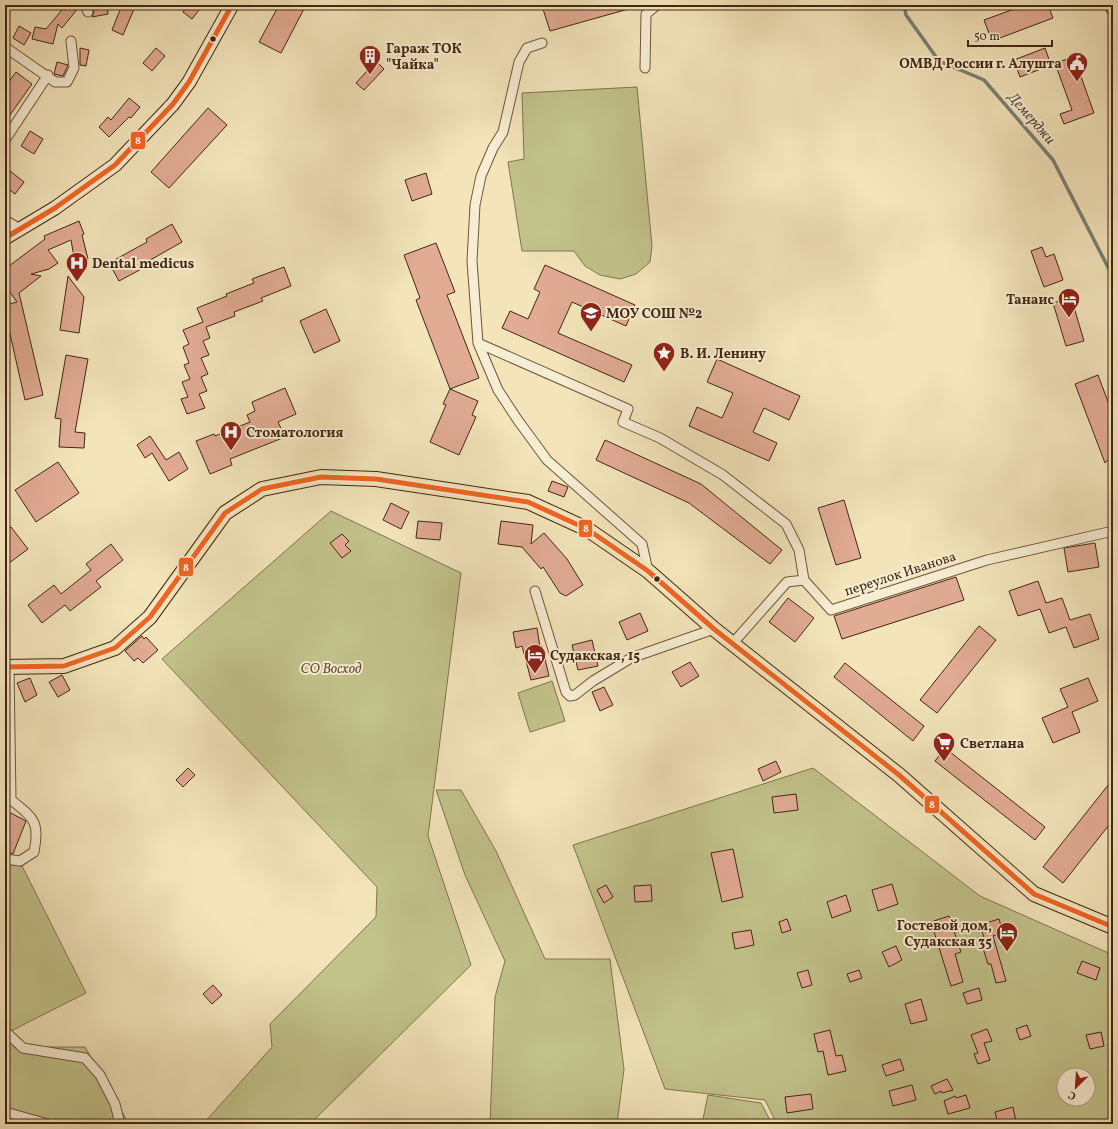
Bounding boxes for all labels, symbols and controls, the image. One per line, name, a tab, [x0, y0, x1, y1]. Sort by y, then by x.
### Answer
scale bar	[968, 22, 1052, 48]
text: 50 m	[974, 29, 1000, 45]
unlabelled marker	[208, 34, 218, 44]
place label: Гараж ТОК "Чайка"	[386, 40, 462, 75]
building icon: Гараж ТОК "Чайка"	[357, 43, 383, 76]
public building icon: ОМВД России г. Алушта	[1064, 50, 1090, 83]
place label: ОМВД России г. Алушта	[899, 55, 1062, 74]
water label: Демерджи	[1002, 87, 1060, 150]
line badge: 8	[130, 131, 146, 150]
text: 8	[135, 134, 141, 149]
hospital icon: Dental medicus	[64, 250, 90, 283]
place label: Dental medicus	[92, 255, 194, 274]
hotel icon: Танаис	[1056, 286, 1082, 319]
place label: Танаис	[1006, 291, 1054, 310]
school or university icon: МОУ СОШ №2	[578, 300, 604, 333]
place label: МОУ СОШ №2	[606, 305, 702, 324]
place icon: В. И. Ленину	[651, 340, 677, 373]
place label: В. И. Ленину	[680, 345, 766, 364]
hospital icon: Стоматология	[218, 419, 244, 452]
place label: Стоматология	[246, 424, 343, 443]
line badge: 8	[578, 519, 593, 538]
text: 8	[583, 522, 589, 537]
street label: переулок Иванова	[842, 547, 959, 601]
line badge: 8	[178, 557, 194, 577]
text: 8	[183, 561, 189, 576]
unlabelled marker	[652, 574, 662, 584]
hotel icon: Судакская, 15	[522, 642, 548, 675]
place label: Судакская, 15	[550, 647, 640, 666]
park label: СО Восход	[301, 660, 362, 679]
supermarket icon: Светлана	[931, 730, 957, 763]
place label: Светлана	[960, 735, 1025, 754]
line badge: 8	[924, 795, 940, 814]
text: 8	[929, 798, 935, 813]
place label: Гостевой дом, Судакская 35	[897, 917, 992, 952]
hotel icon: Гостевой дом, Судакская 35	[994, 920, 1020, 953]
north arrow	[1056, 1067, 1096, 1107]
text: С	[1066, 1086, 1079, 1103]

